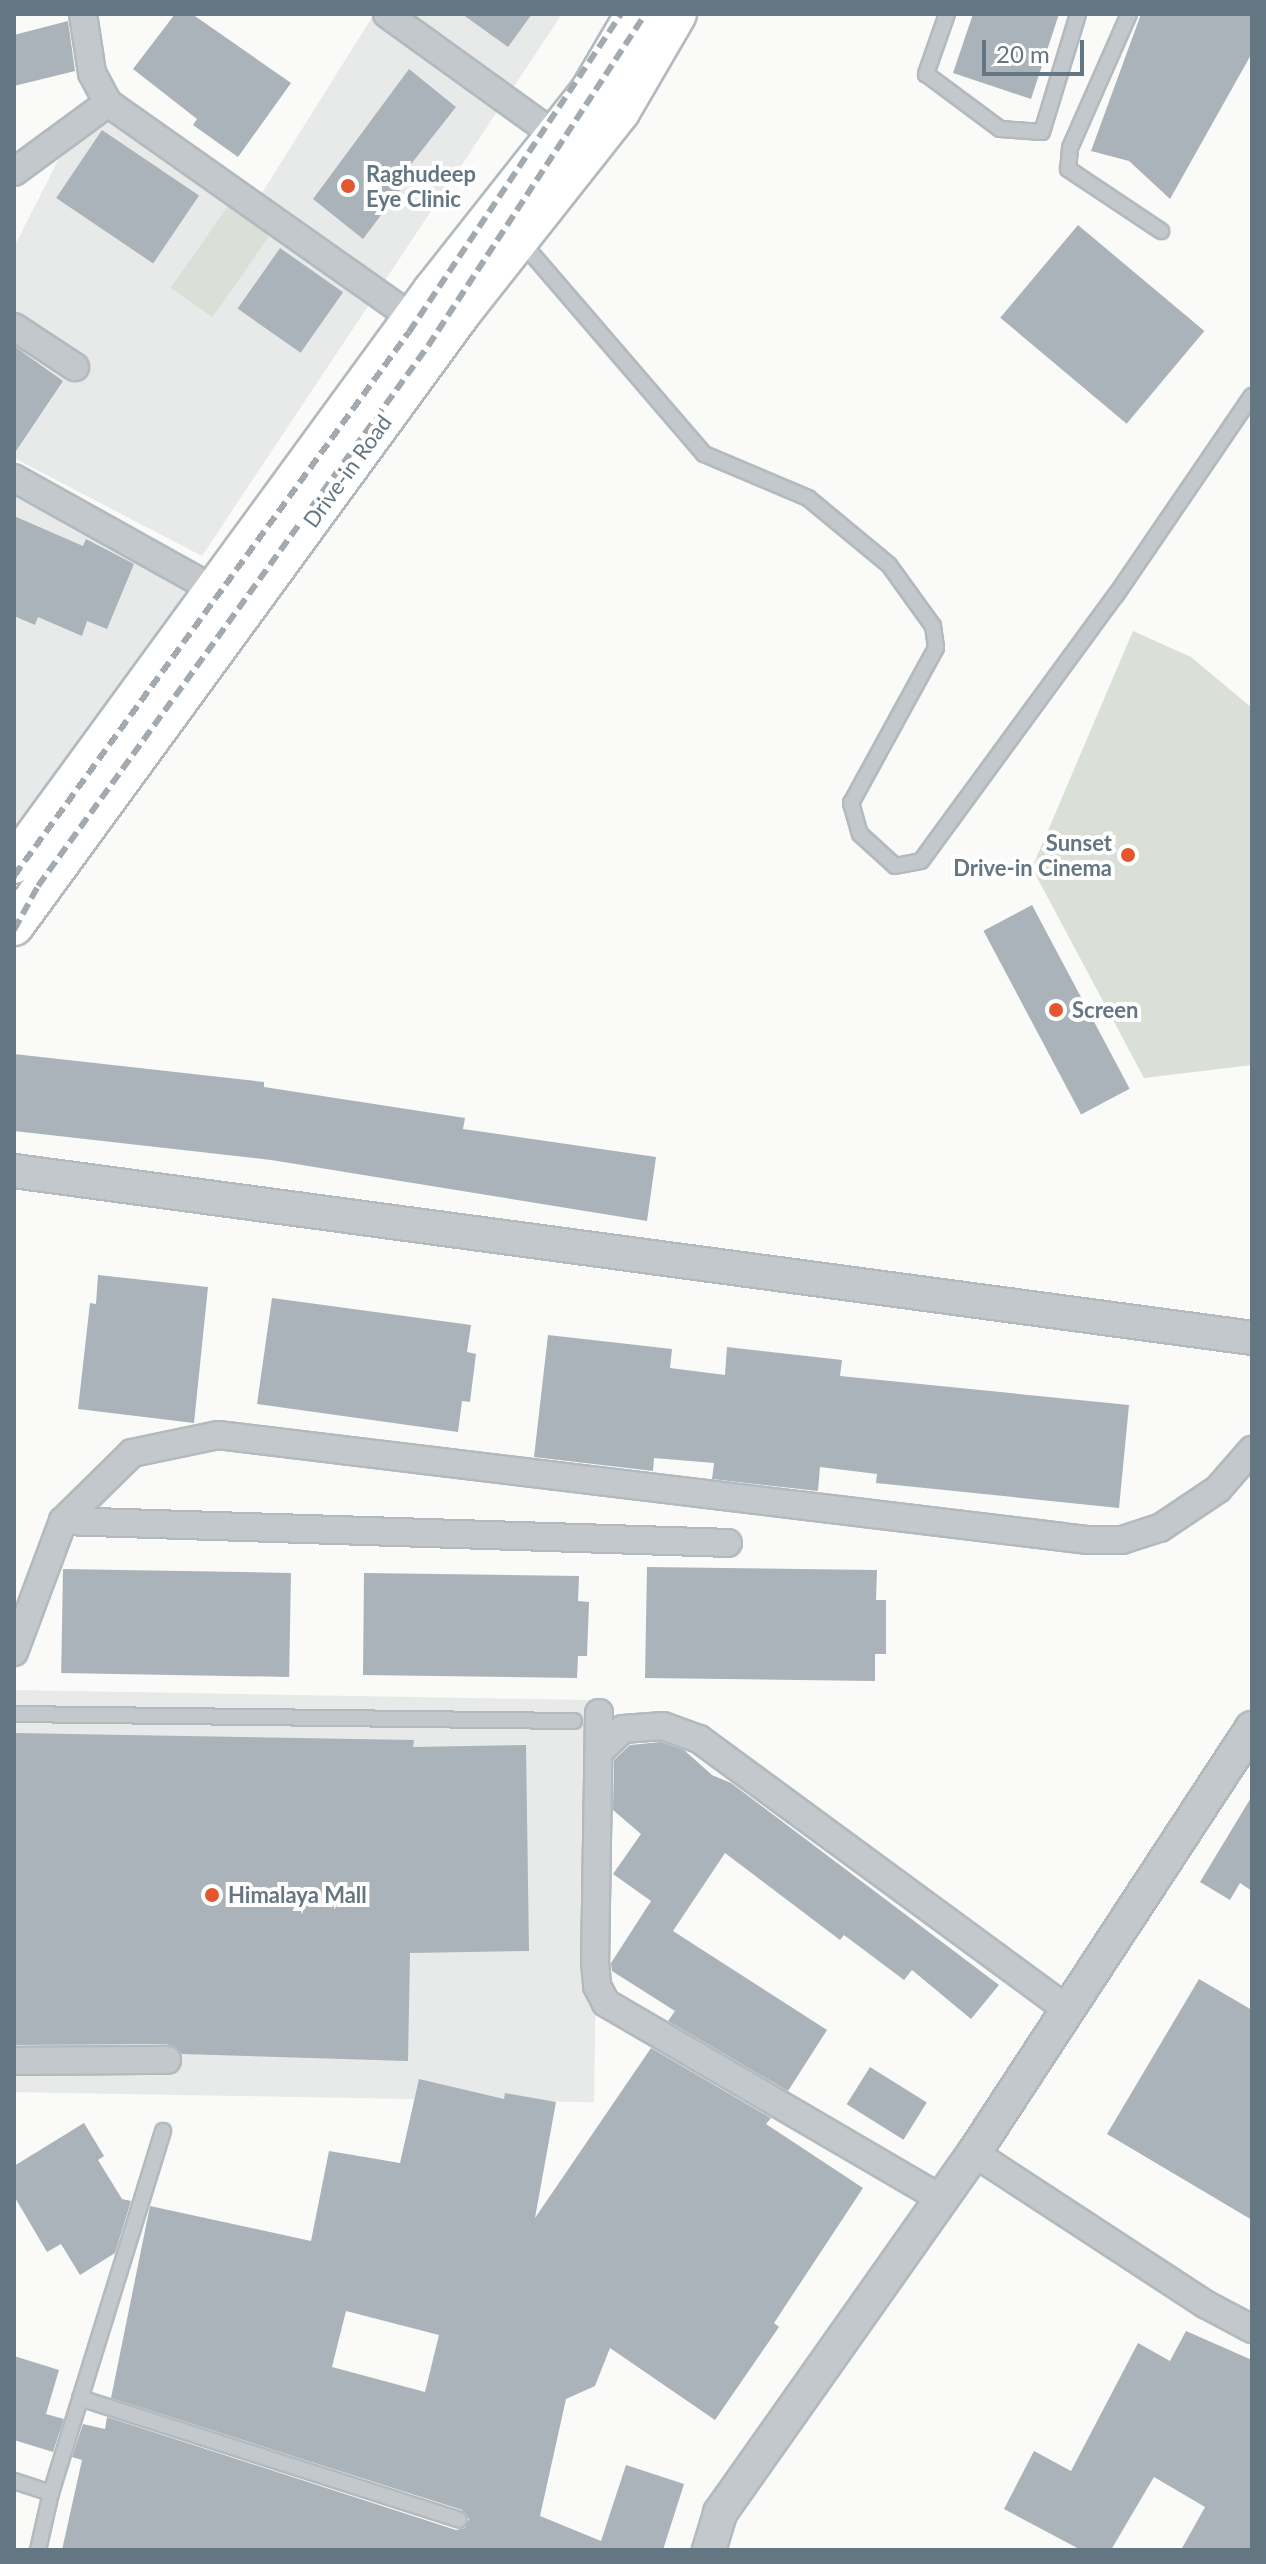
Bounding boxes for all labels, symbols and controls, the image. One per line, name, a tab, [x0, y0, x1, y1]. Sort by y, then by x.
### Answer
scale bar	[986, 24, 1088, 74]
text: 20 m	[996, 39, 1050, 68]
place label: Raghudeep Eye Clinic	[366, 160, 476, 212]
marker: Raghudeep Eye Clinic	[337, 175, 359, 197]
street label: Drive-in Road	[297, 410, 397, 532]
place label: Sunset Drive-in Cinema	[953, 829, 1112, 880]
marker: Sunset Drive-in Cinema	[1119, 846, 1137, 864]
place label: Screen	[1072, 997, 1138, 1023]
marker: Screen	[1047, 1001, 1065, 1019]
place label: Himalaya Mall	[228, 1882, 367, 1908]
marker: Himalaya Mall	[203, 1886, 221, 1904]

